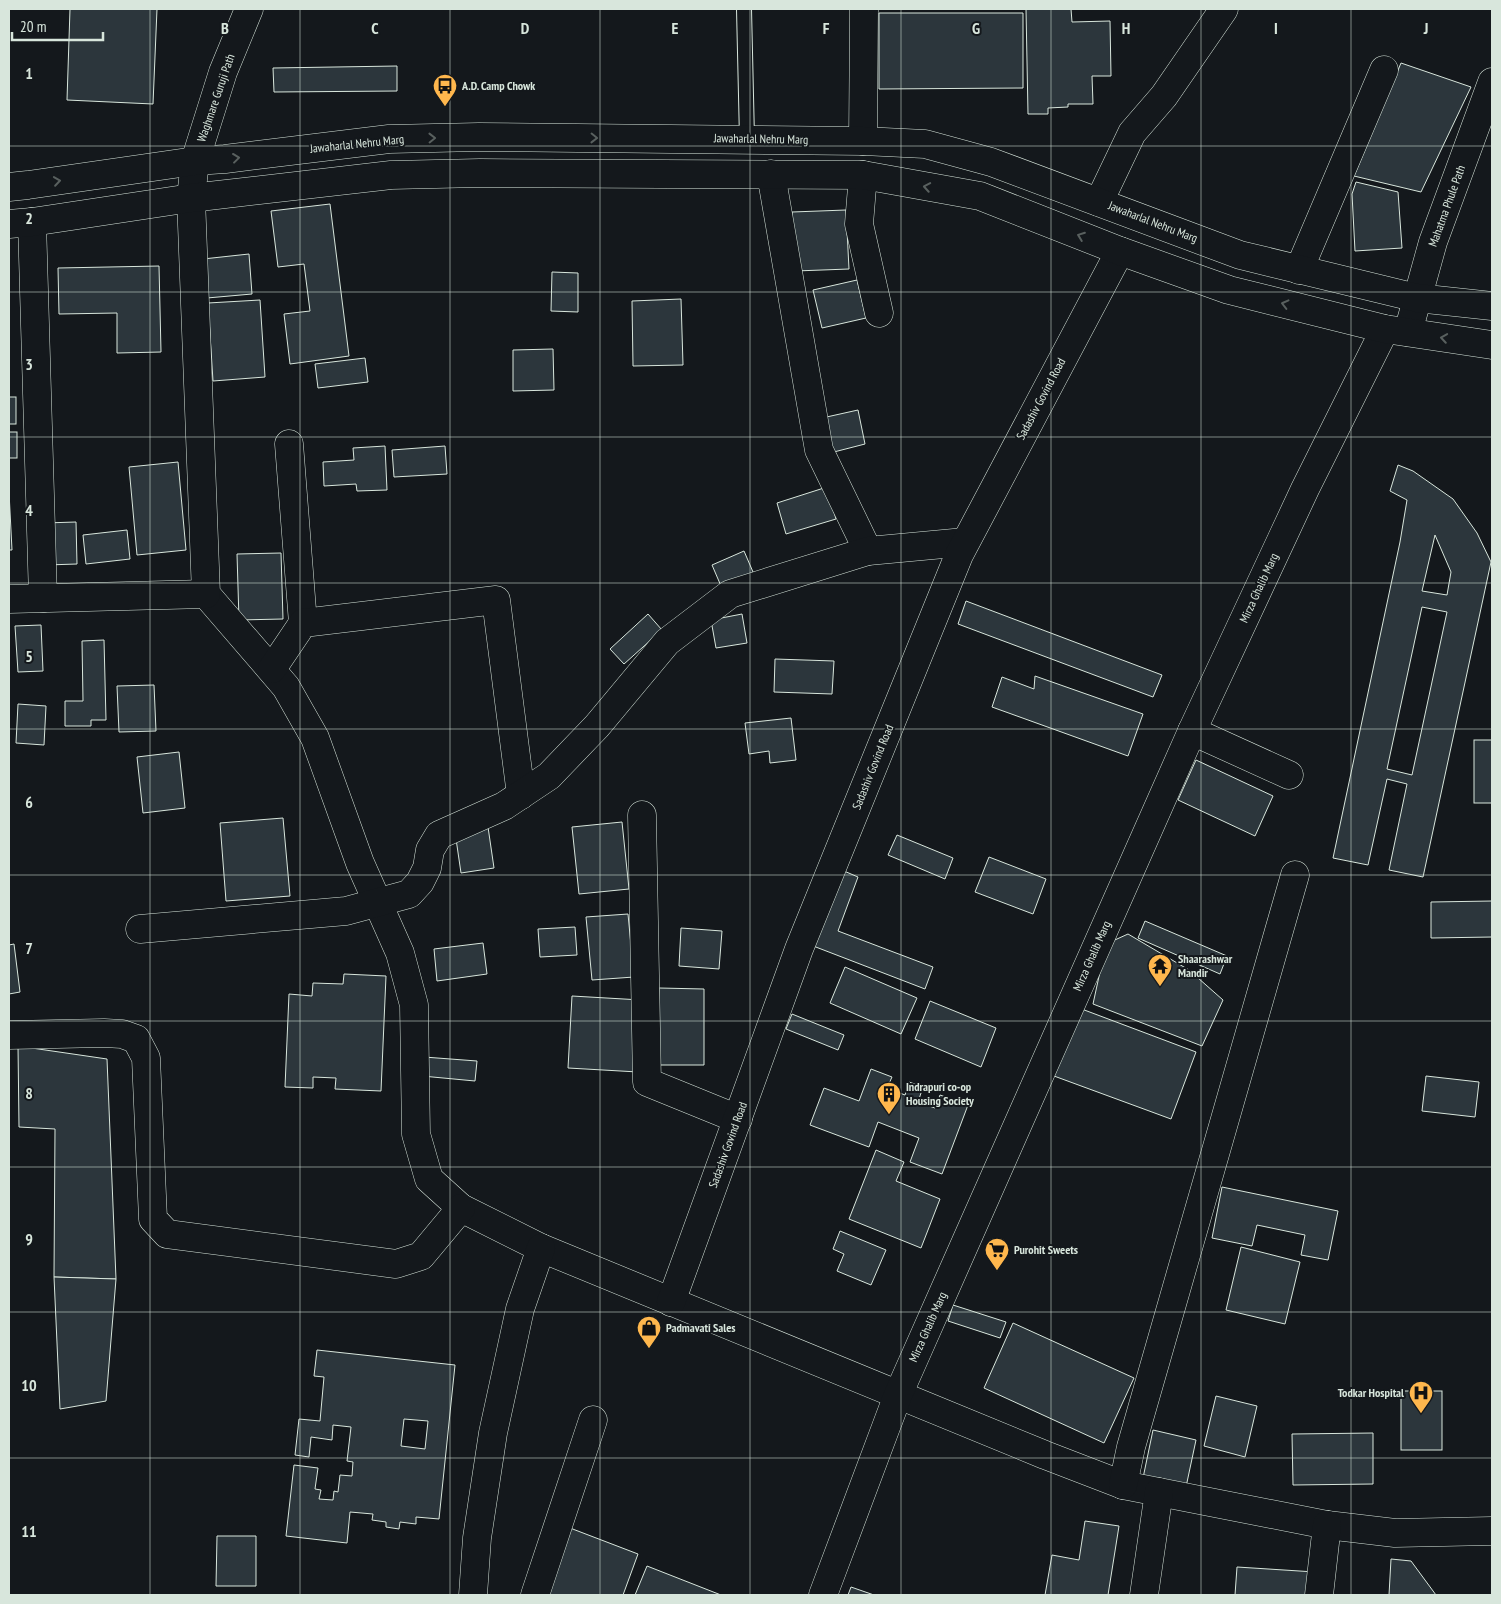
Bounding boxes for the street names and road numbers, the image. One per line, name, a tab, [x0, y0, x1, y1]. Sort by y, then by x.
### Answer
street label: Waghmare Guruji Path	[193, 52, 238, 144]
street label: Jawaharlal Nehru Marg	[713, 130, 808, 147]
street label: Jawaharlal Nehru Marg	[308, 131, 405, 156]
street label: Mahatma Phule Path	[1425, 163, 1468, 249]
street label: Jawaharlal Nehru Marg	[1105, 197, 1200, 245]
street label: Sadashiv Govind Road	[1013, 355, 1068, 442]
street label: Mirza Ghalib Marg	[1236, 551, 1281, 625]
street label: Sadashiv Govind Road	[849, 722, 896, 812]
street label: Mirza Ghalib Marg	[1069, 918, 1114, 993]
street label: Sadashiv Govind Road	[705, 1100, 750, 1190]
street label: Mirza Ghalib Marg	[905, 1289, 950, 1364]

